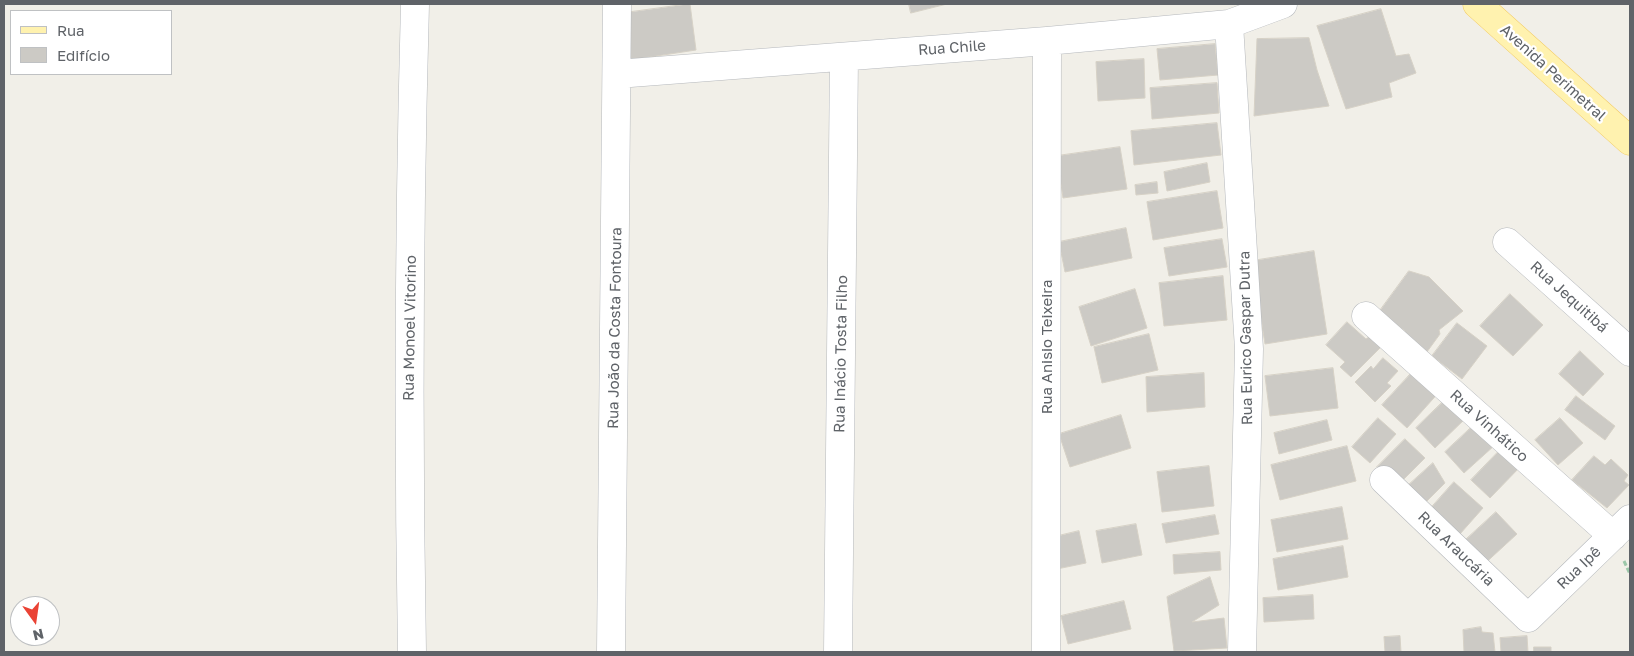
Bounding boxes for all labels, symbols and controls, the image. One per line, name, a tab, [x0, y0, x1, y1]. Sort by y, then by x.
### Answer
legend	[10, 10, 172, 75]
text: Rua	[57, 21, 84, 39]
street label: Avenida Perimetral	[1497, 21, 1609, 125]
street label: Rua Chile	[917, 37, 987, 59]
text: Edifício	[57, 46, 110, 64]
street label: Rua João da Costa Fontoura	[604, 227, 626, 429]
street label: Rua Eurico Gaspar Dutra	[1235, 251, 1257, 425]
street label: Rua Monoel Vitorino	[400, 255, 420, 401]
street label: Rua Jequitibá	[1526, 257, 1612, 337]
street label: Rua Inácio Tosta Filho	[831, 275, 851, 433]
street label: Rua Anisio Teixeira	[1038, 280, 1056, 414]
street label: Rua Vinhático	[1446, 386, 1532, 466]
street label: Rua Araucária	[1414, 508, 1498, 590]
street label: Rua Ipê	[1553, 543, 1605, 593]
north arrow	[10, 596, 60, 646]
text: N	[31, 626, 46, 645]

